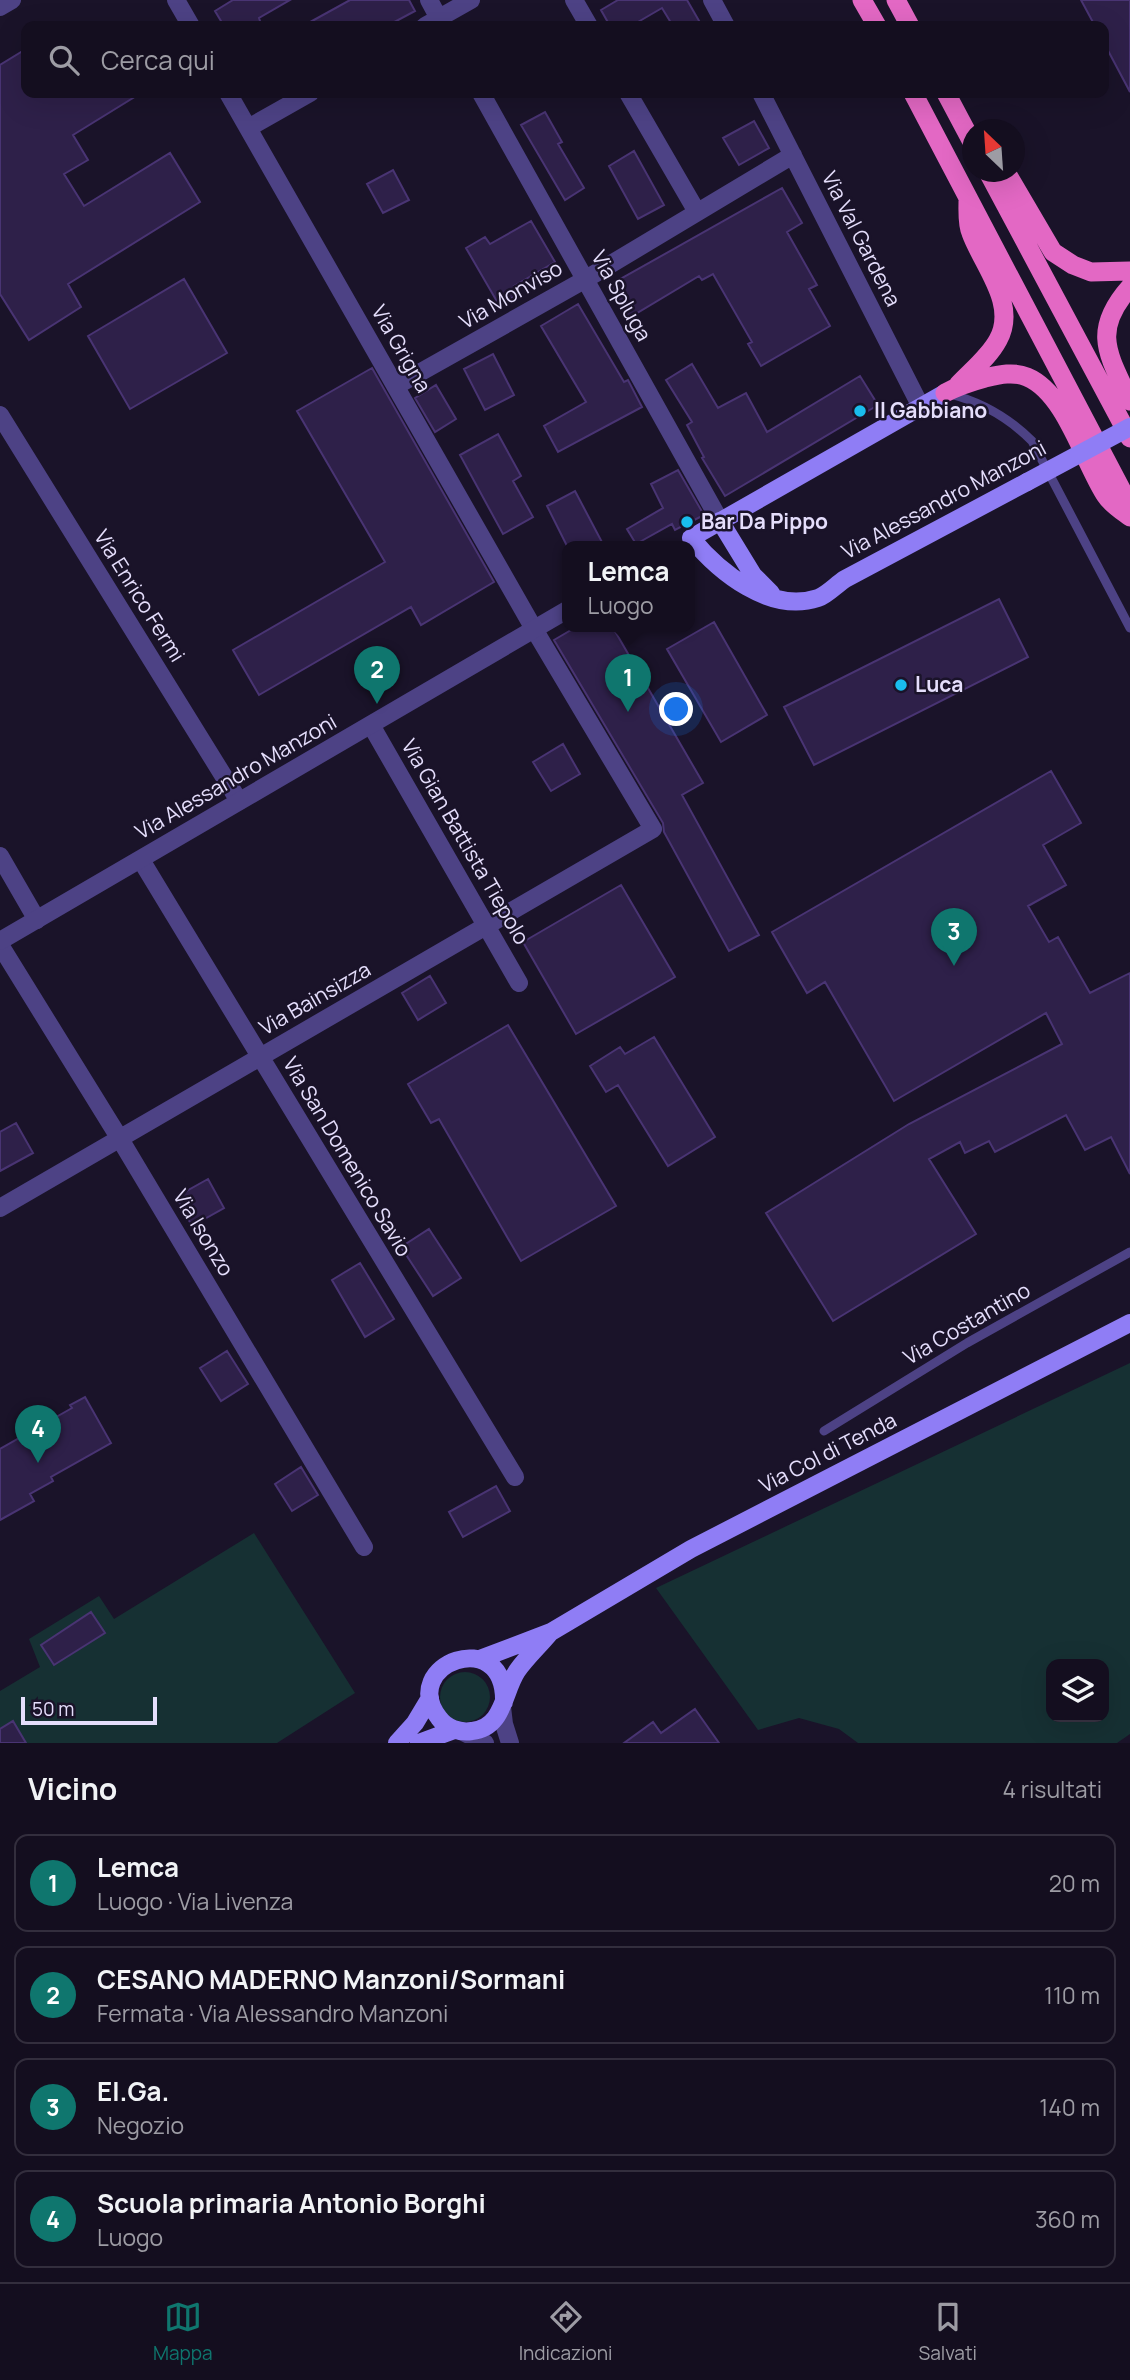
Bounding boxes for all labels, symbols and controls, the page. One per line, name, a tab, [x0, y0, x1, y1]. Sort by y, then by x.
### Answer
search box	[21, 21, 1109, 98]
icon: search	[45, 41, 83, 79]
text: Cerca qui	[101, 42, 215, 78]
north arrow	[962, 119, 1025, 182]
street label: Via Val Gardena	[816, 166, 908, 311]
street label: Via Spluga	[585, 245, 658, 346]
street label: Via Monviso	[454, 253, 567, 335]
street label: Via Grigna	[366, 300, 438, 397]
place label: Il Gabbiano	[874, 396, 987, 424]
marker: Il Gabbiano	[852, 403, 868, 419]
street label: Via Alessandro Manzoni	[836, 433, 1051, 565]
place label: Bar Da Pippo	[701, 507, 828, 535]
marker: Bar Da Pippo	[679, 514, 695, 530]
street label: Via Enrico Fermi	[88, 524, 192, 667]
popup	[562, 541, 695, 632]
text: Lemca	[587, 553, 670, 589]
text: Luogo	[587, 589, 654, 621]
pin: 2	[354, 646, 400, 704]
pin: 1	[605, 654, 651, 712]
place label: Luca	[915, 670, 963, 698]
marker: Luca	[893, 677, 909, 693]
your location	[659, 692, 693, 726]
street label: Via Alessandro Manzoni	[130, 707, 341, 845]
street label: Via Gian Battista Tiepolo	[396, 734, 536, 949]
pin: 3	[931, 908, 977, 966]
street label: Via Bainsizza	[254, 955, 375, 1041]
street label: Via San Domenico Savio	[277, 1052, 419, 1261]
street label: Via Isonzo	[167, 1184, 241, 1281]
street label: Via Costantino	[898, 1275, 1035, 1371]
pin: 4	[15, 1405, 61, 1463]
street label: Via Col di Tenda	[754, 1405, 901, 1499]
map controls	[1046, 1659, 1109, 1722]
button: layers	[1046, 1659, 1109, 1722]
scale bar	[21, 1694, 158, 1726]
text: 50 m	[32, 1696, 74, 1722]
text: Vicino	[28, 1768, 117, 1809]
text: 4 risultati	[1003, 1773, 1102, 1805]
text: Lemca	[97, 1849, 179, 1885]
text: 1	[48, 1867, 58, 1899]
text: 20 m	[1049, 1867, 1100, 1899]
text: Luogo · Via Livenza	[97, 1885, 293, 1917]
text: CESANO MADERNO Manzoni/Sormani	[97, 1961, 565, 1997]
text: 2	[46, 1979, 60, 2011]
text: 110 m	[1044, 1979, 1100, 2011]
text: Fermata · Via Alessandro Manzoni	[97, 1997, 448, 2029]
text: El.Ga.	[97, 2073, 169, 2109]
text: 3	[46, 2091, 60, 2123]
text: 140 m	[1039, 2091, 1100, 2123]
text: Negozio	[97, 2109, 184, 2141]
text: Scuola primaria Antonio Borghi	[97, 2185, 486, 2221]
text: 4	[46, 2203, 60, 2235]
text: 360 m	[1035, 2203, 1100, 2235]
text: Luogo	[97, 2221, 163, 2253]
tab: Mappa	[153, 2298, 213, 2366]
tab: Indicazioni	[519, 2298, 613, 2366]
tab: Salvati	[919, 2298, 977, 2366]

